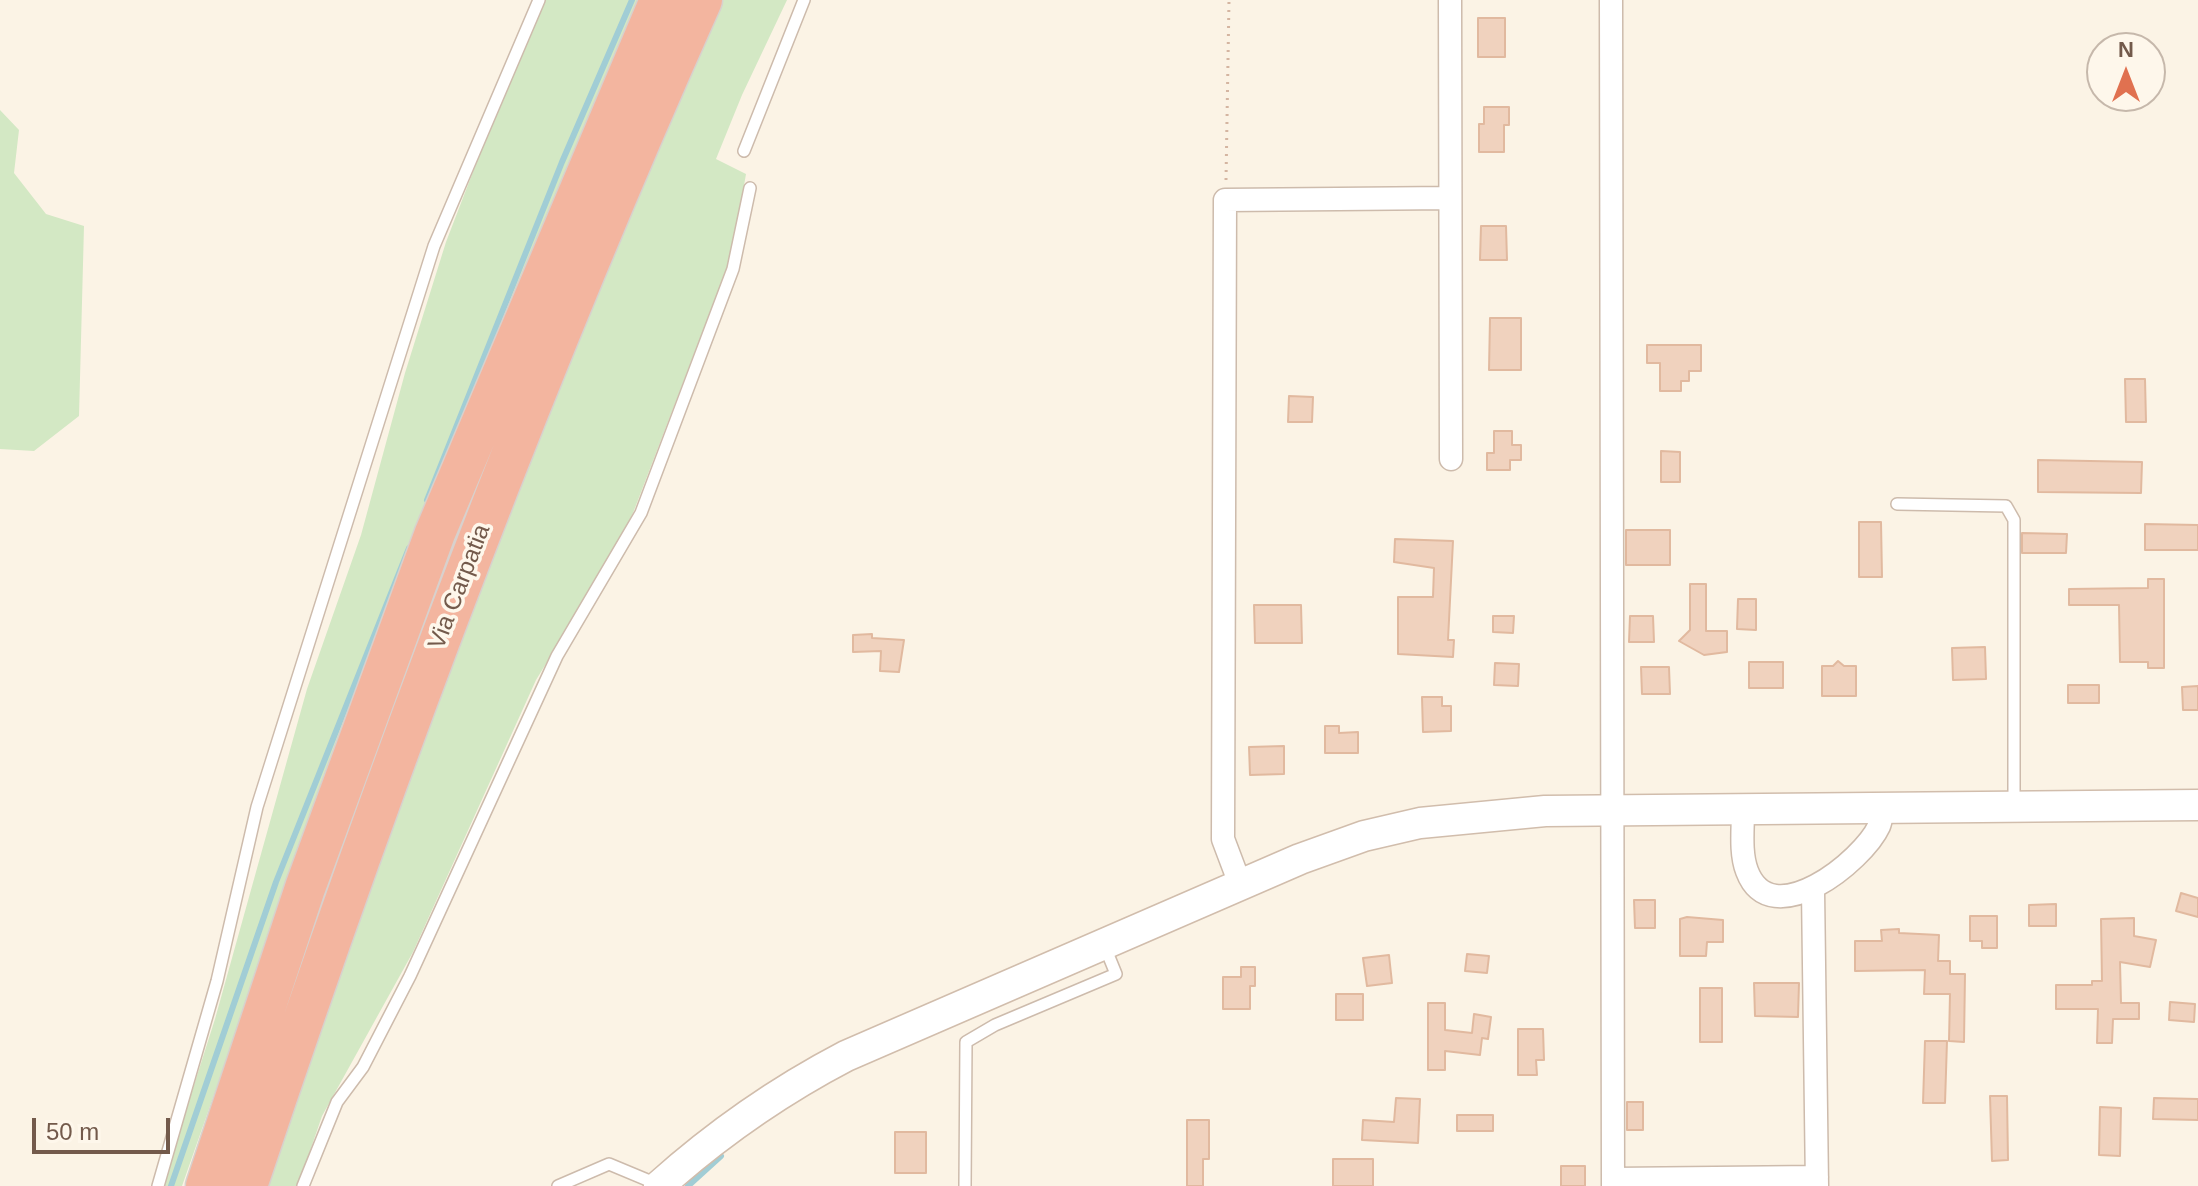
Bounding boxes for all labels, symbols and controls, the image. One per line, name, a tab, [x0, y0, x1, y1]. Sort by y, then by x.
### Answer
north arrow	[2086, 32, 2166, 112]
text: N	[2118, 37, 2134, 62]
street label: Via Carpatia	[423, 520, 497, 654]
scale bar	[36, 1102, 174, 1152]
text: 50 m	[46, 1118, 99, 1145]

